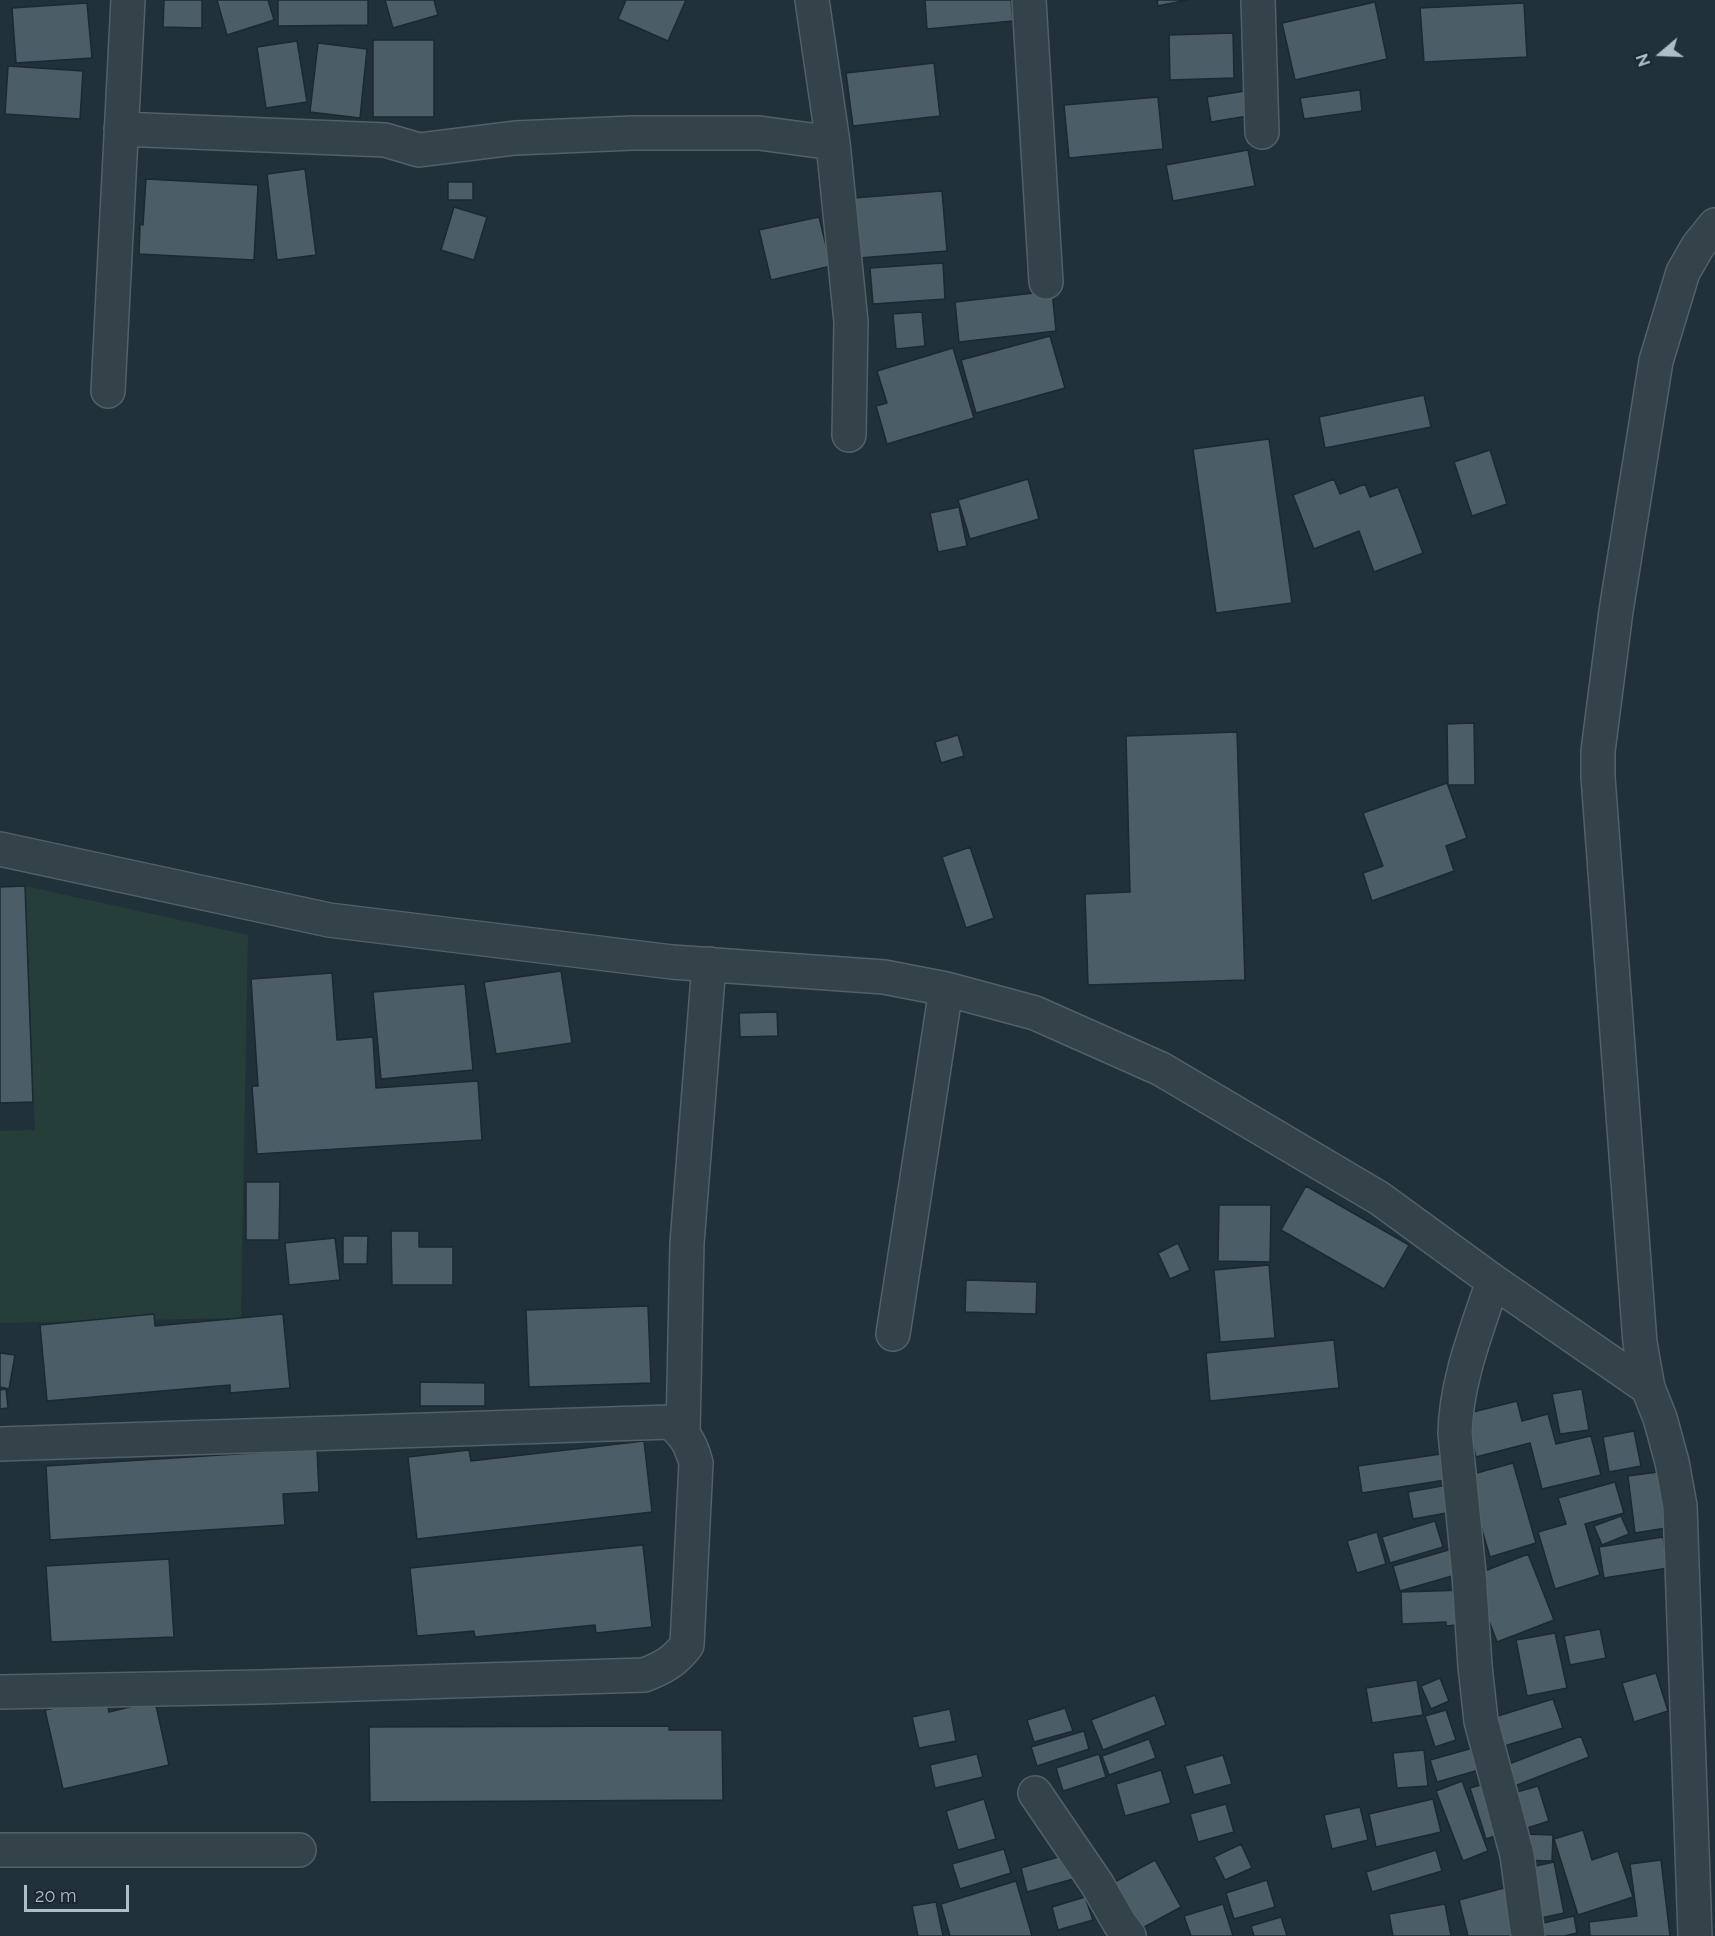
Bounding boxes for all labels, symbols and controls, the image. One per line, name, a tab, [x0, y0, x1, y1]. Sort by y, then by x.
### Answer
north arrow	[1631, 24, 1691, 84]
text: N	[1633, 51, 1654, 69]
scale bar	[27, 1873, 132, 1911]
text: 20 m	[35, 1885, 77, 1906]

